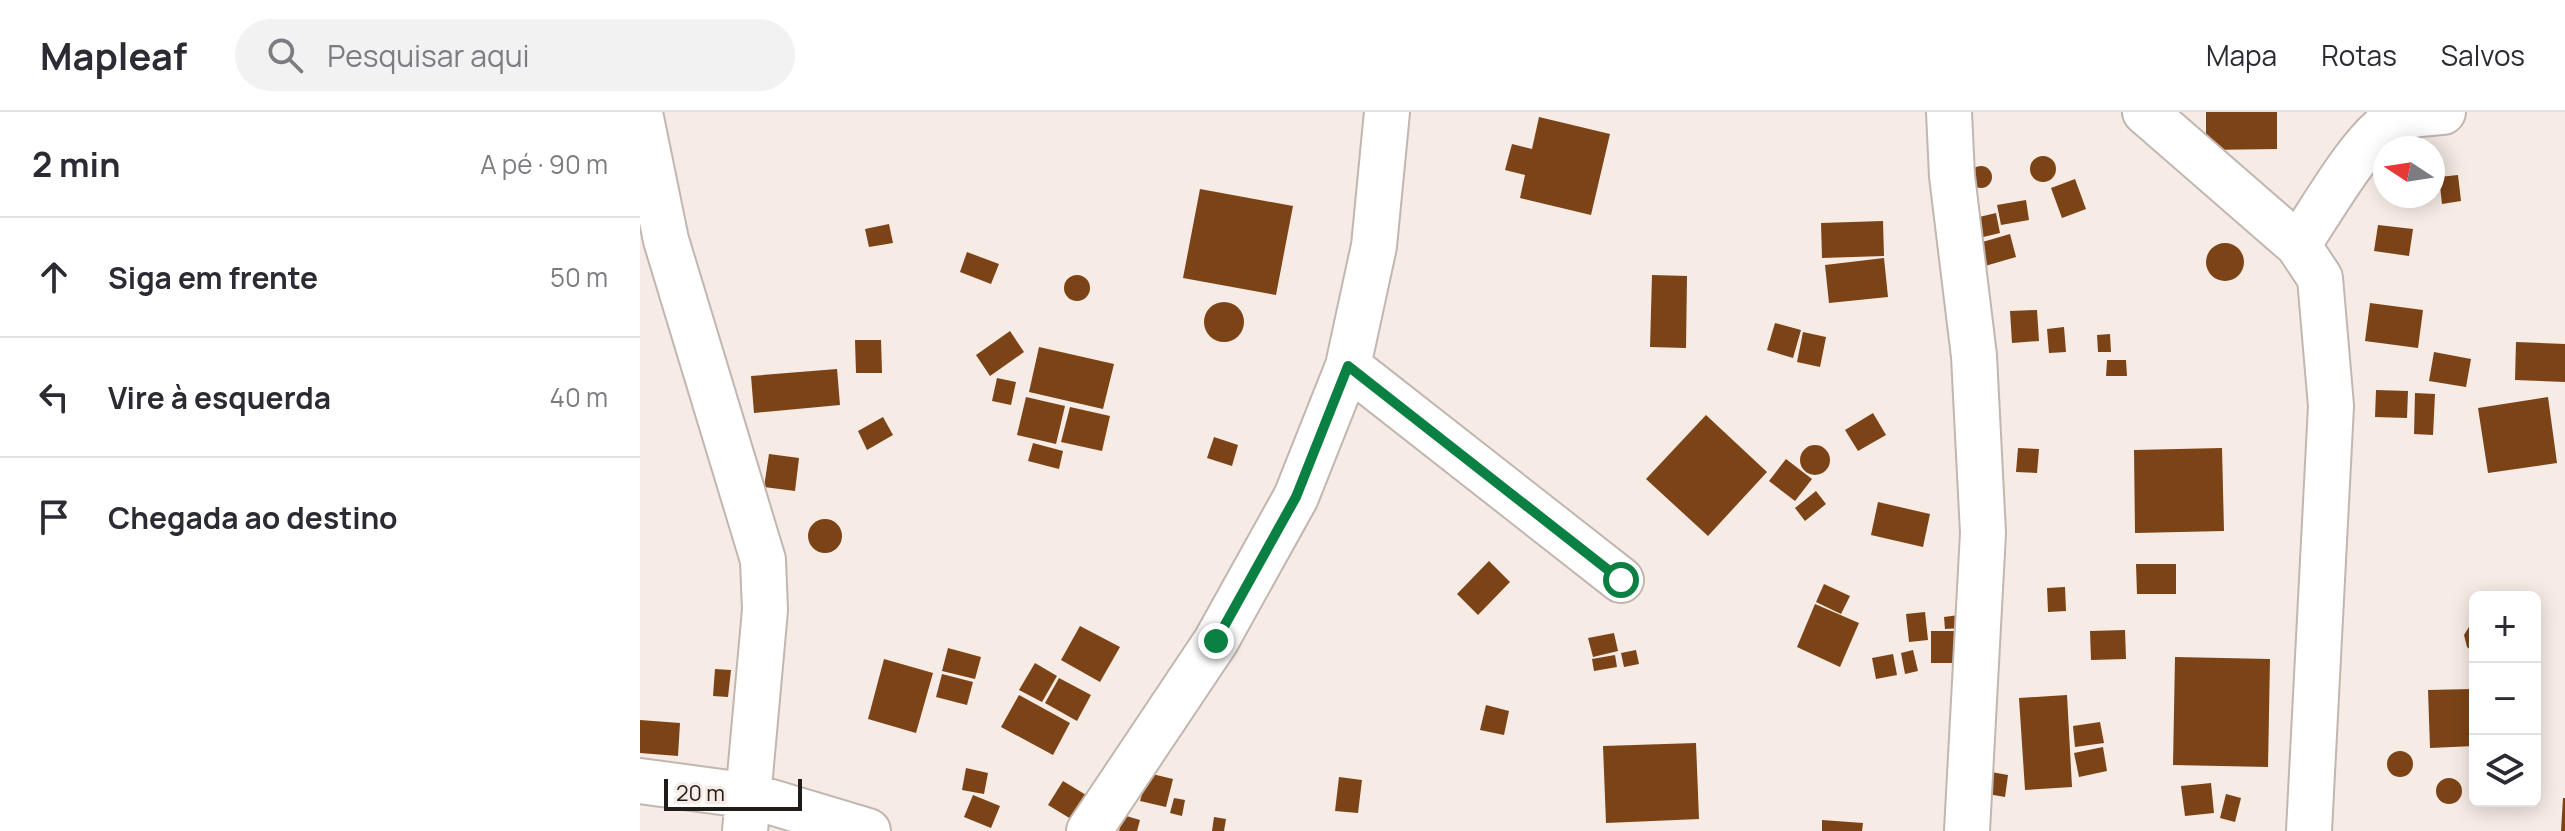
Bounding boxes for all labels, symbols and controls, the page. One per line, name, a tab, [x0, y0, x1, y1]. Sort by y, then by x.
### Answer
search box	[235, 19, 795, 91]
text: Mapleaf	[40, 29, 187, 81]
icon: search	[263, 33, 307, 77]
text: Pesquisar aqui	[327, 35, 530, 76]
text: Mapa	[2206, 36, 2277, 74]
text: Rotas	[2321, 36, 2397, 74]
text: Salvos	[2441, 36, 2525, 74]
north arrow	[2373, 136, 2445, 208]
text: 2 min	[32, 141, 120, 187]
text: A pé · 90 m	[480, 146, 608, 182]
icon: ahead	[32, 255, 76, 299]
text: Siga em frente	[108, 257, 318, 298]
text: 50 m	[550, 259, 608, 295]
icon: left	[32, 375, 76, 419]
text: Vire à esquerda	[108, 377, 331, 418]
text: 40 m	[550, 379, 608, 415]
icon: arrive	[32, 495, 76, 539]
text: Chegada ao destino	[108, 497, 398, 538]
route start	[1603, 562, 1639, 598]
map controls	[2469, 591, 2541, 807]
button: +	[2469, 591, 2541, 663]
route end	[1198, 623, 1234, 659]
button: −	[2469, 663, 2541, 735]
button: layers	[2469, 735, 2541, 807]
scale bar	[664, 775, 802, 811]
text: 20 m	[676, 778, 725, 808]

